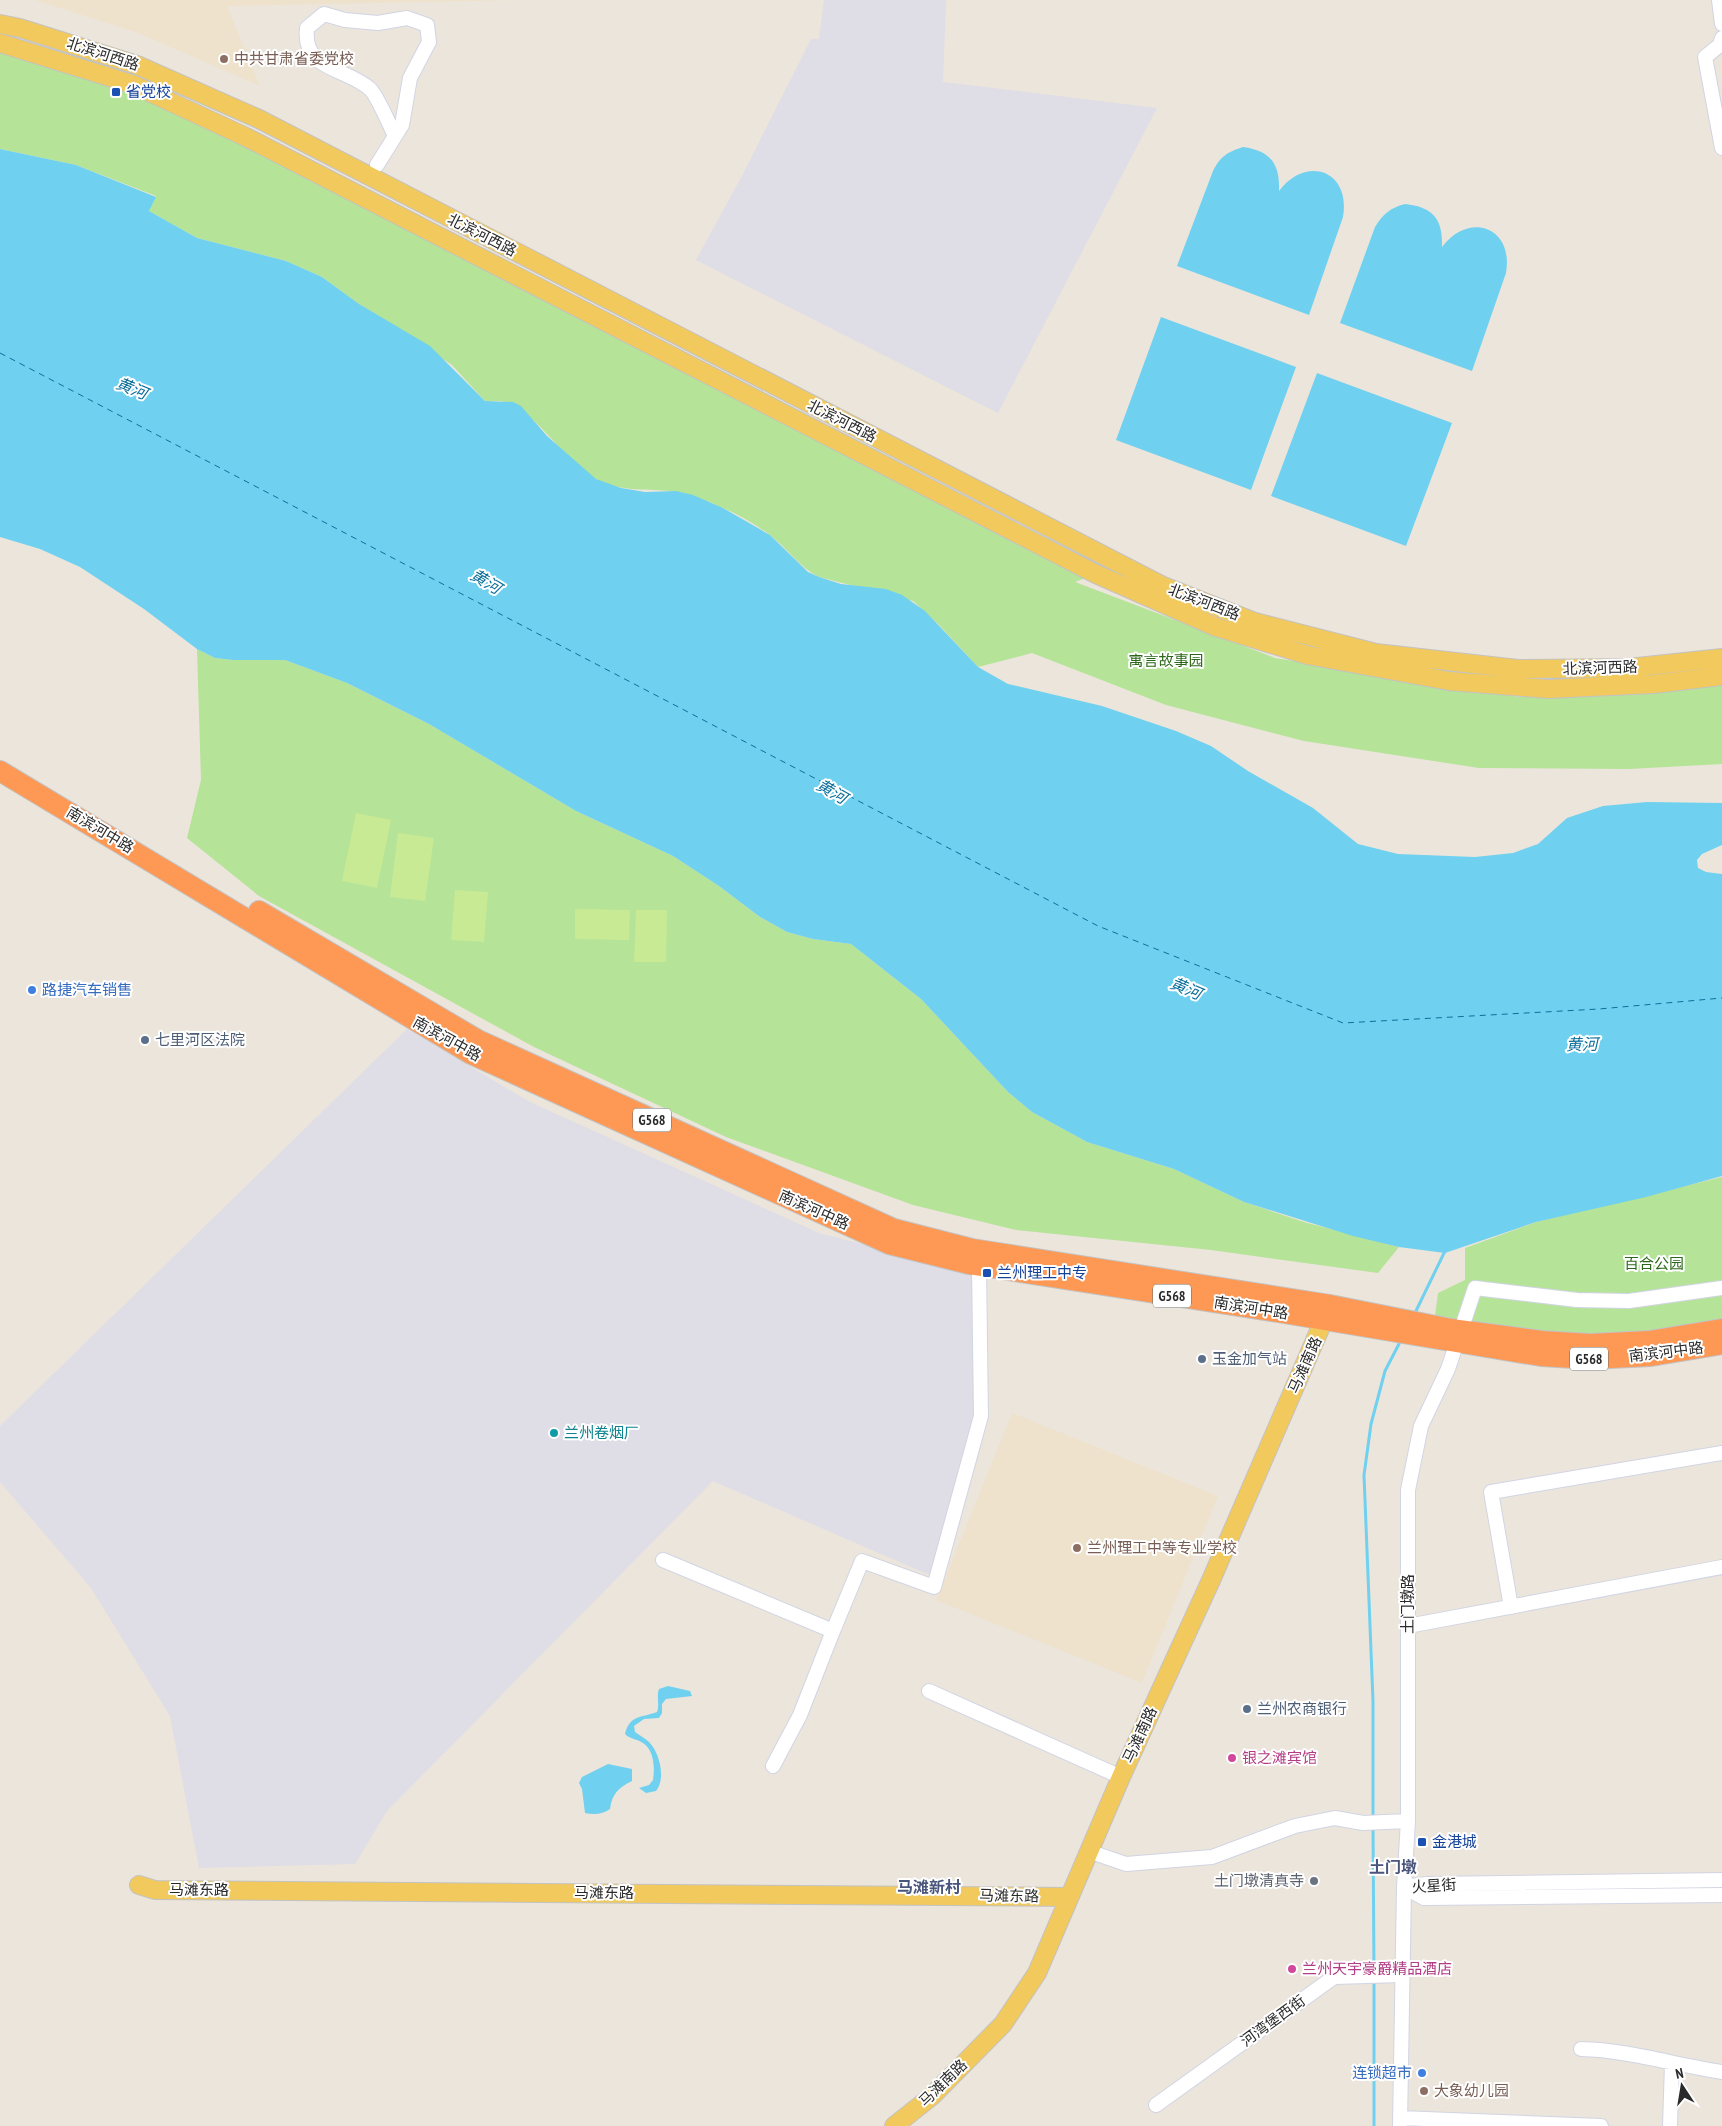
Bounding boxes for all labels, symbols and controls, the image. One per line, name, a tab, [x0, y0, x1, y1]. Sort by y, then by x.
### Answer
street label: 北滨河西路	[65, 33, 142, 74]
place label: 中共甘肃省委党校	[234, 49, 354, 68]
marker: 中共甘肃省委党校	[218, 53, 230, 65]
place label: 省党校	[126, 82, 171, 101]
marker: 省党校	[110, 86, 122, 98]
street label: 北滨河西路	[444, 209, 520, 260]
water label: 黄河	[113, 373, 153, 404]
street label: 北滨河西路	[804, 395, 880, 446]
water label: 黄河	[467, 564, 507, 599]
street label: 北滨河西路	[1166, 579, 1243, 624]
park label: 寓言故事园	[1128, 651, 1204, 670]
street label: 北滨河西路	[1562, 657, 1638, 678]
water label: 黄河	[813, 774, 853, 809]
street label: 南滨河中路	[63, 802, 137, 857]
water label: 黄河	[1167, 973, 1207, 1005]
place label: 路捷汽车销售	[42, 980, 132, 999]
marker: 路捷汽车销售	[26, 984, 38, 996]
street label: 南滨河中路	[410, 1012, 485, 1065]
place label: 七里河区法院	[155, 1030, 245, 1049]
marker: 七里河区法院	[139, 1034, 151, 1046]
water label: 黄河	[1566, 1034, 1601, 1054]
road number: G568	[633, 1108, 671, 1132]
street label: 南滨河中路	[776, 1186, 852, 1233]
park label: 百合公园	[1624, 1254, 1684, 1273]
place label: 兰州理工中专	[997, 1263, 1087, 1282]
marker: 兰州理工中专	[981, 1267, 993, 1279]
road number: G568	[1153, 1284, 1191, 1308]
street label: 南滨河中路	[1213, 1292, 1290, 1323]
street label: 马滩南路	[1284, 1334, 1325, 1396]
street label: 南滨河中路	[1628, 1338, 1704, 1366]
road number: G568	[1570, 1348, 1608, 1370]
place label: 玉金加气站	[1212, 1349, 1287, 1368]
marker: 玉金加气站	[1196, 1353, 1208, 1365]
place label: 兰州卷烟厂	[564, 1423, 639, 1442]
marker: 兰州卷烟厂	[548, 1427, 560, 1439]
place label: 兰州理工中等专业学校	[1087, 1538, 1237, 1557]
marker: 兰州理工中等专业学校	[1071, 1542, 1083, 1554]
street label: 土门墩路	[1398, 1574, 1417, 1634]
place label: 兰州农商银行	[1257, 1699, 1347, 1718]
marker: 兰州农商银行	[1241, 1703, 1253, 1715]
street label: 马滩南路	[1118, 1704, 1161, 1766]
place label: 银之滩宾馆	[1242, 1748, 1317, 1767]
marker: 银之滩宾馆	[1226, 1752, 1238, 1764]
place label: 金港城	[1432, 1832, 1477, 1851]
marker: 金港城	[1416, 1836, 1428, 1848]
district label: 土门墩	[1369, 1857, 1417, 1877]
place label: 土门墩清真寺	[1214, 1871, 1304, 1890]
street label: 火星街	[1411, 1874, 1457, 1897]
marker: 土门墩清真寺	[1308, 1875, 1320, 1887]
district label: 马滩新村	[897, 1877, 961, 1897]
street label: 马滩东路	[169, 1880, 229, 1899]
street label: 马滩东路	[574, 1883, 634, 1902]
street label: 马滩东路	[979, 1885, 1039, 1906]
place label: 兰州天宇豪爵精品酒店	[1302, 1959, 1452, 1978]
marker: 兰州天宇豪爵精品酒店	[1286, 1963, 1298, 1975]
street label: 河湾堡西街	[1237, 1991, 1309, 2050]
street label: 马滩南路	[914, 2055, 971, 2110]
north arrow	[1657, 2061, 1707, 2111]
place label: 连锁超市	[1352, 2063, 1412, 2082]
text: N	[1674, 2064, 1685, 2083]
marker: 连锁超市	[1416, 2067, 1428, 2079]
place label: 大象幼儿园	[1434, 2081, 1509, 2100]
marker: 大象幼儿园	[1418, 2085, 1430, 2097]

